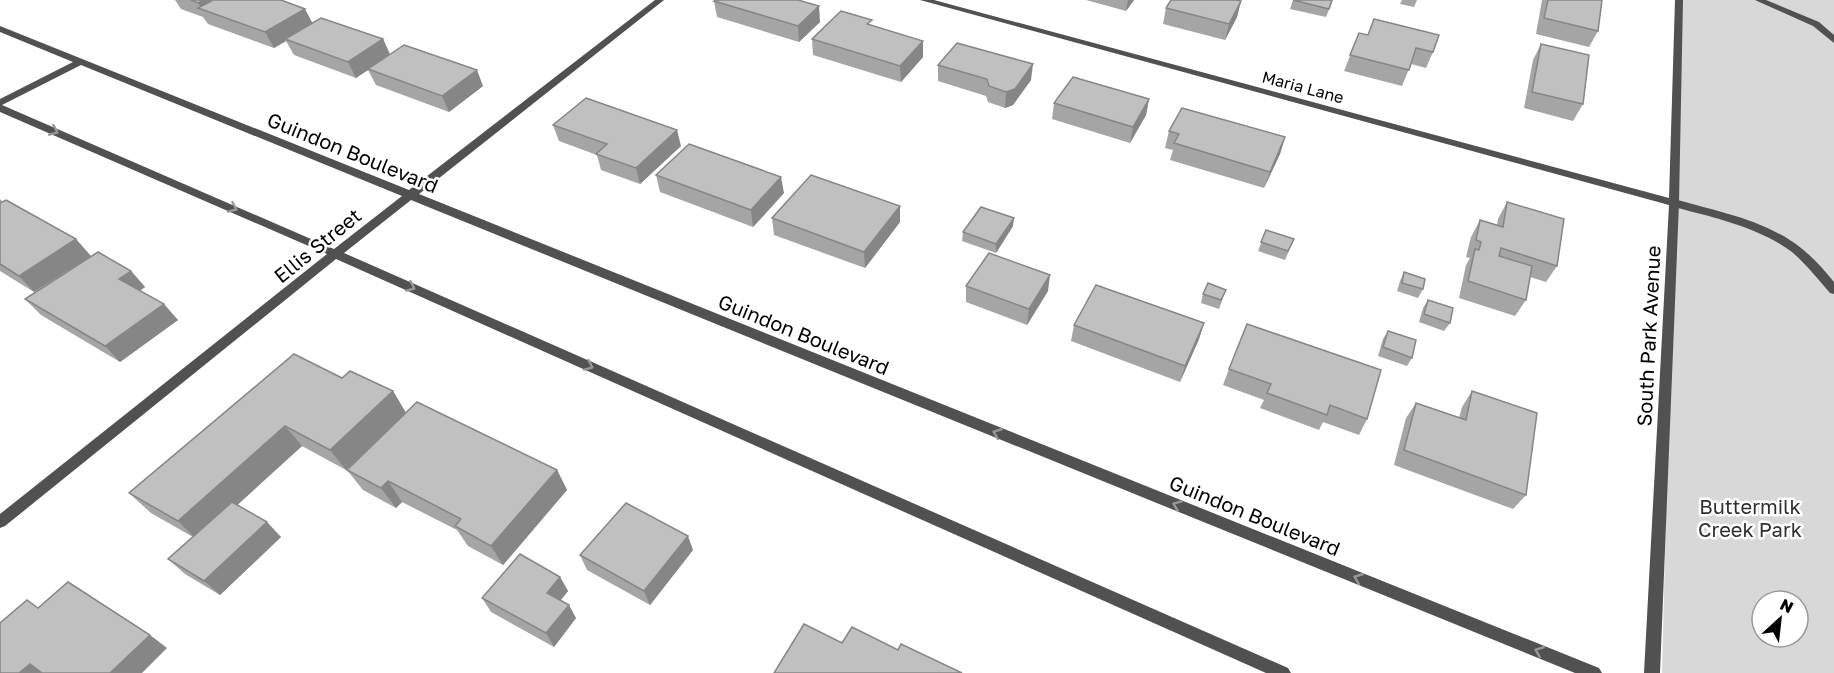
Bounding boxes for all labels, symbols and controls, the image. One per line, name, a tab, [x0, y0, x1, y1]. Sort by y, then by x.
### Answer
street label: Maria Lane	[1260, 66, 1346, 108]
street label: Guindon Boulevard	[264, 107, 442, 197]
one-way arrow	[47, 124, 58, 136]
one-way arrow	[226, 201, 237, 213]
street label: Ellis Street	[269, 203, 365, 287]
street label: South Park Avenue	[1631, 245, 1665, 427]
one-way arrow	[405, 280, 416, 292]
street label: Guindon Boulevard	[715, 289, 893, 379]
one-way arrow	[583, 359, 594, 371]
one-way arrow	[992, 427, 1002, 440]
street label: Guindon Boulevard	[1166, 470, 1344, 560]
park label: Buttermilk Creek Park	[1698, 494, 1802, 541]
one-way arrow	[1173, 500, 1184, 512]
one-way arrow	[1354, 573, 1365, 585]
north arrow	[1750, 589, 1810, 649]
text: N	[1777, 594, 1797, 617]
one-way arrow	[1535, 646, 1546, 658]

